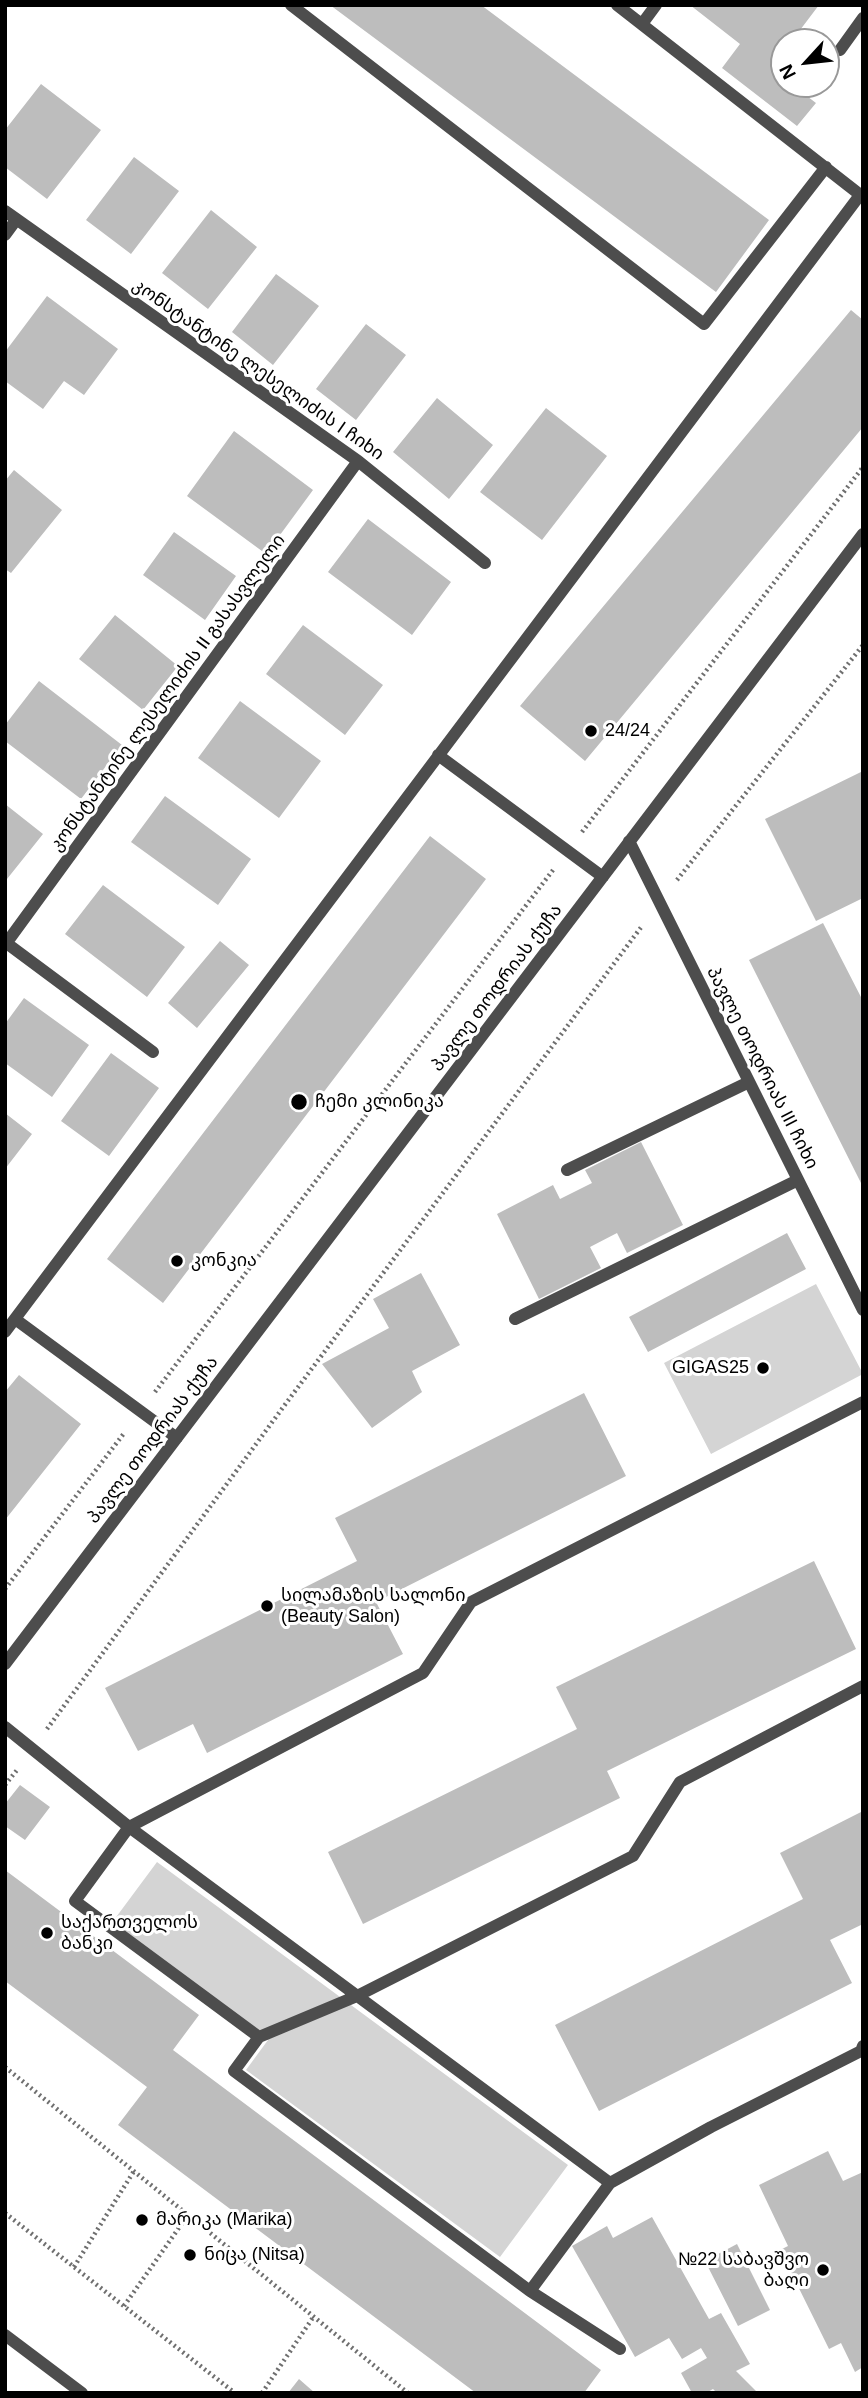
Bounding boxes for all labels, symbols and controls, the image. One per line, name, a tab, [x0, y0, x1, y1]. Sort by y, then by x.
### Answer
north arrow	[770, 28, 840, 98]
text: N	[775, 61, 800, 83]
street label: კონსტანტინე ლესელიძის I ჩიხი	[128, 275, 388, 465]
street label: კონსტანტინე ლესელიძის II გასასვლელი	[46, 530, 290, 856]
place label: 24/24	[605, 720, 650, 742]
marker: 24/24	[583, 723, 599, 739]
street label: პავლე თოდრიას ქუჩა	[427, 900, 567, 1076]
street label: პავლე თოდრიას III ჩიხი	[701, 963, 823, 1173]
place label: ჩემი კლინიკა	[315, 1091, 444, 1113]
marker: ჩემი კლინიკა	[289, 1092, 309, 1112]
place label: კონკია	[191, 1250, 257, 1272]
marker: კონკია	[169, 1253, 185, 1269]
street label: პავლე თოდრიას ქუჩა	[83, 1352, 223, 1528]
place label: GIGAS25	[672, 1357, 749, 1379]
marker: GIGAS25	[755, 1360, 771, 1376]
place label: სილამაზის სალონი (Beauty Salon)	[281, 1585, 466, 1628]
marker: სილამაზის სალონი (Beauty Salon)	[259, 1598, 275, 1614]
place label: საქართველოს ბანკი	[61, 1912, 198, 1954]
marker: საქართველოს ბანკი	[39, 1925, 55, 1941]
place label: მარიკა (Marika)	[156, 2209, 293, 2231]
marker: მარიკა (Marika)	[134, 2212, 150, 2228]
place label: ნიცა (Nitsa)	[204, 2244, 305, 2266]
marker: ნიცა (Nitsa)	[182, 2247, 198, 2263]
place label: №22 საბავშვო ბაღი	[678, 2249, 809, 2292]
marker: №22 საბავშვო ბაღი	[815, 2262, 831, 2278]

